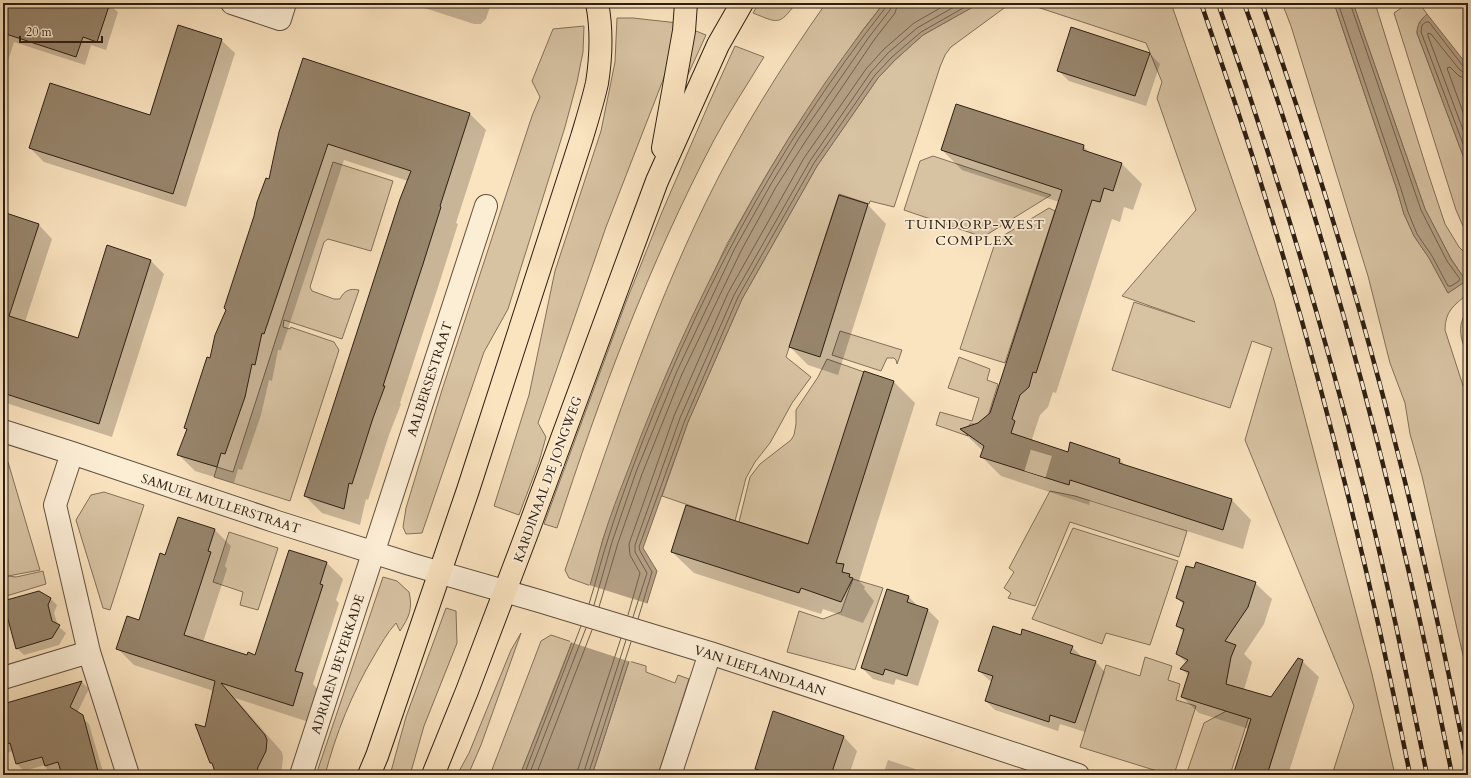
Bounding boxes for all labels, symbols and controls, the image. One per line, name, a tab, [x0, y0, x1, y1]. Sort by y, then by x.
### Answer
scale bar	[20, 18, 102, 44]
text: 20 m	[26, 24, 53, 40]
district label: TUINDORP-WEST COMPLEX	[905, 215, 1045, 250]
street label: AALBERSESTRAAT	[403, 319, 457, 439]
street label: KARDINAAL DE JONGWEG	[509, 394, 586, 565]
street label: SAMUEL MULLERSTRAAT	[139, 470, 303, 538]
street label: ADRIAEN BEYERKADE	[307, 592, 369, 737]
street label: VAN LIEFLANDLAAN	[692, 641, 828, 701]

